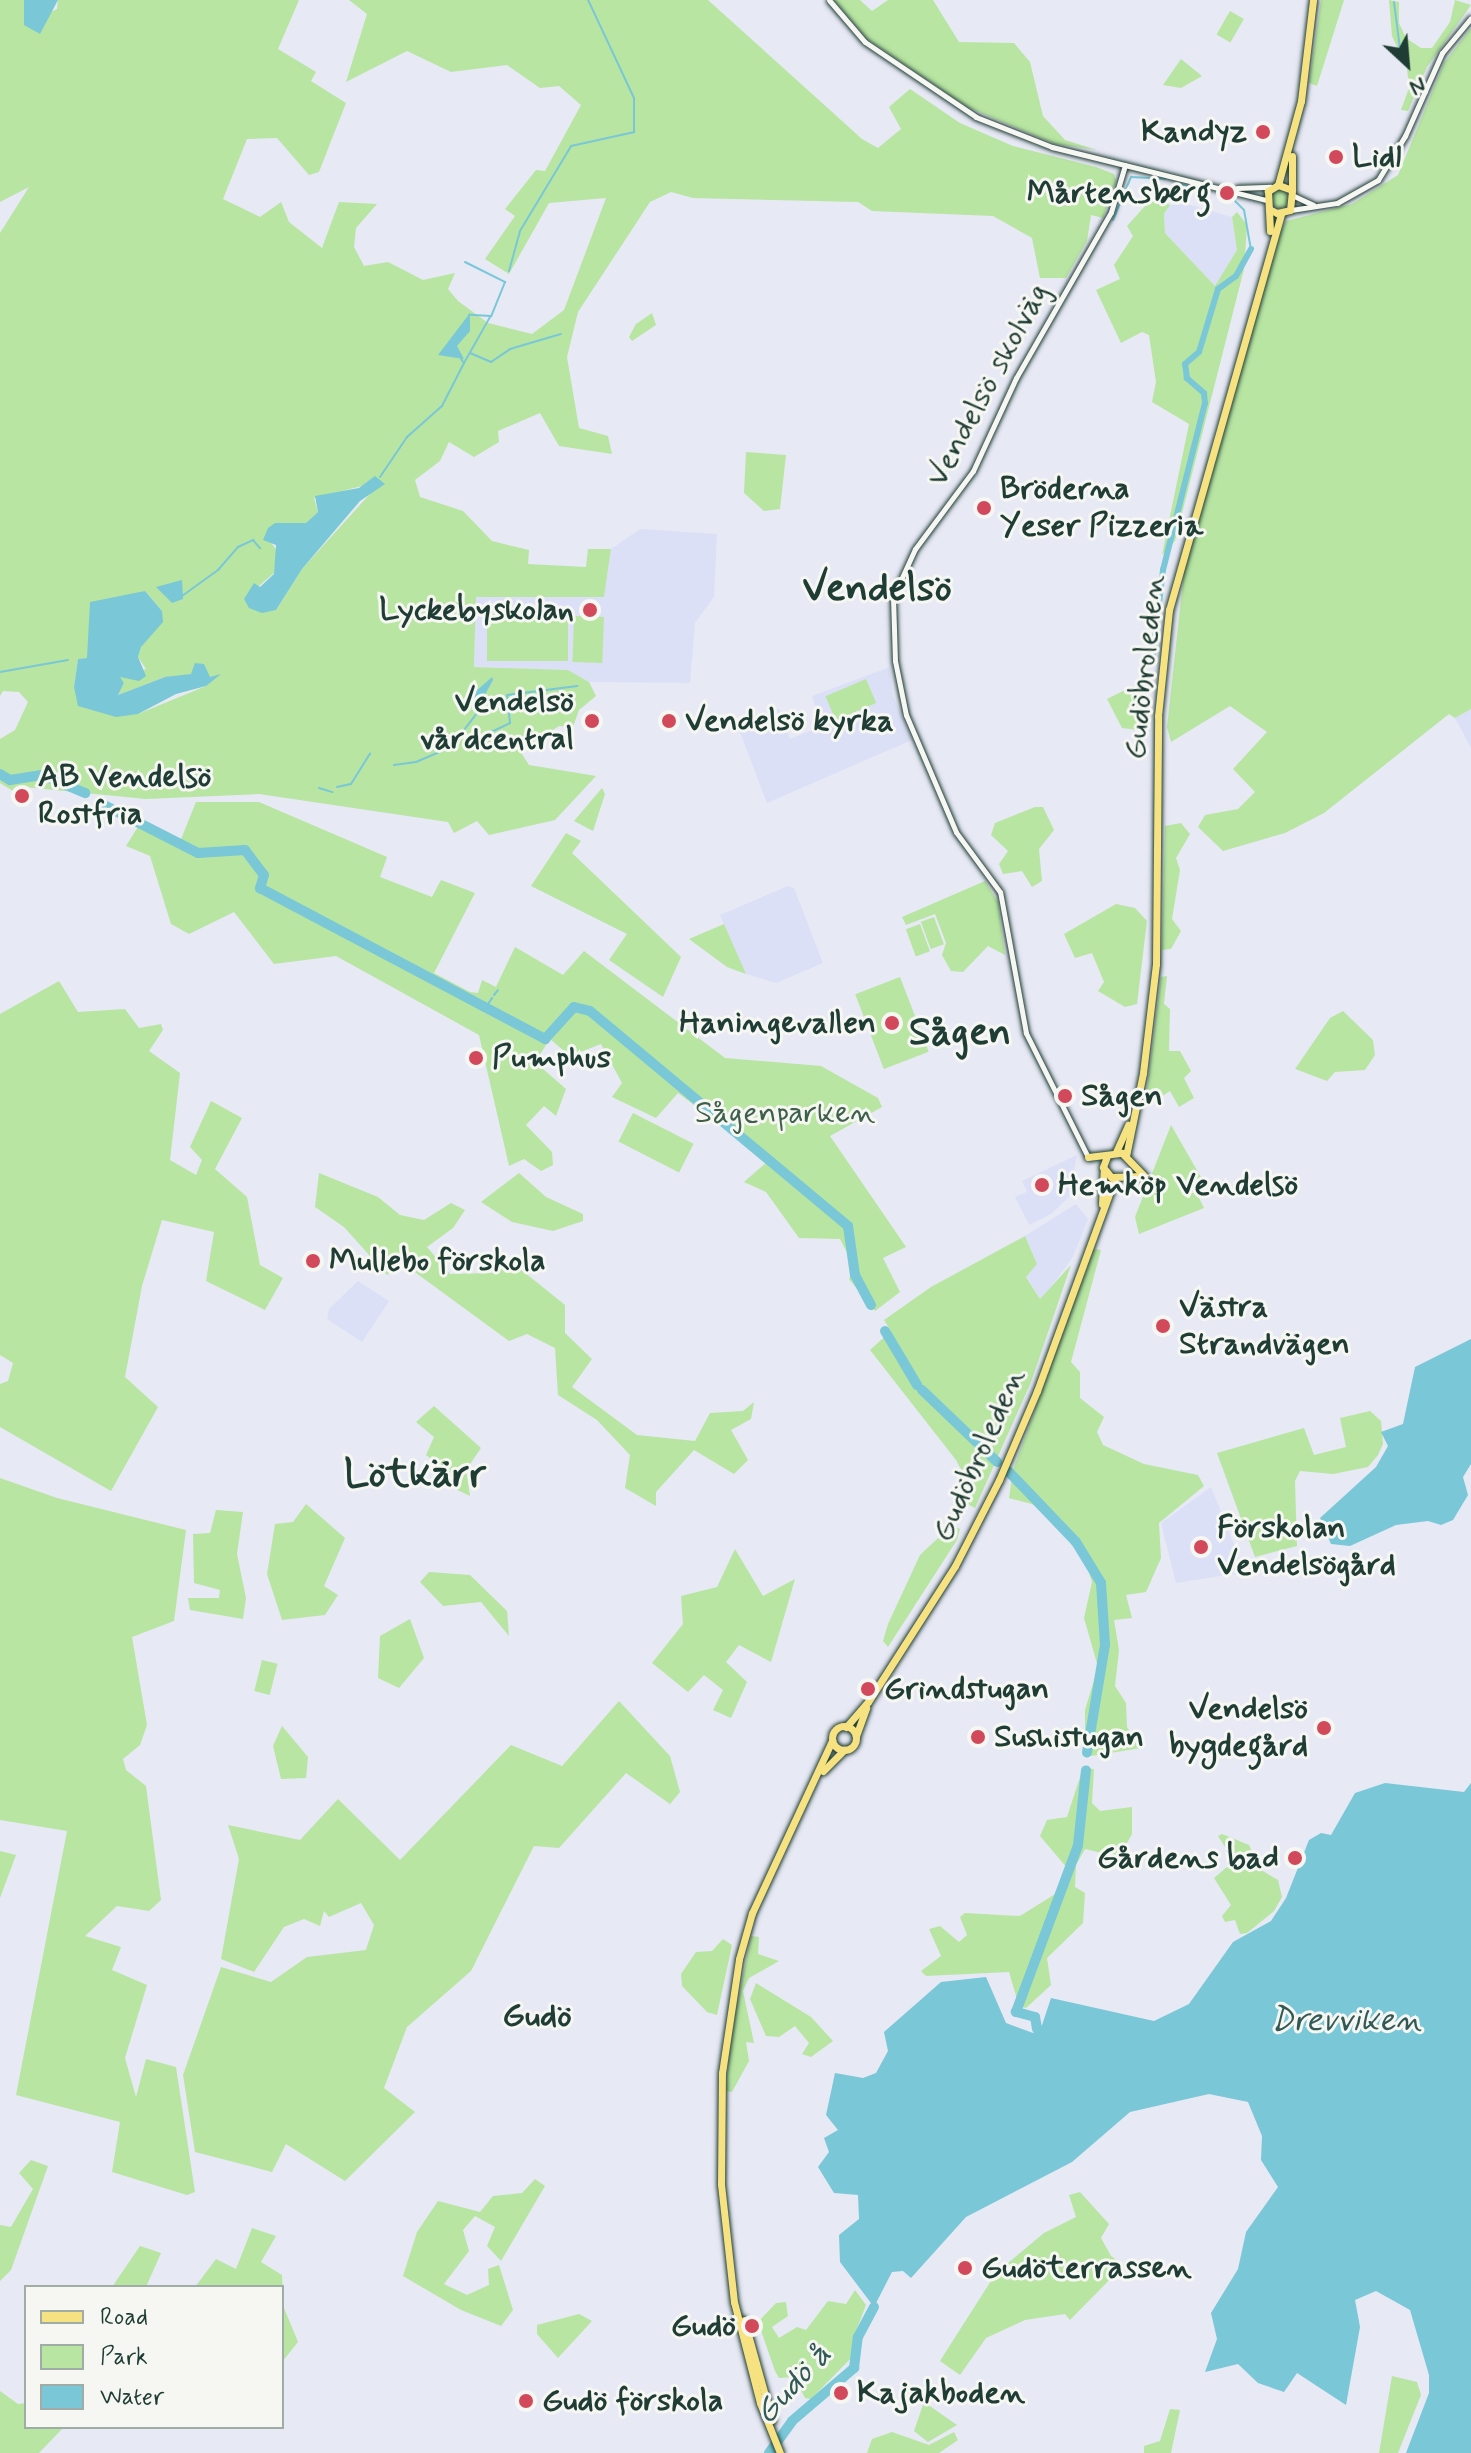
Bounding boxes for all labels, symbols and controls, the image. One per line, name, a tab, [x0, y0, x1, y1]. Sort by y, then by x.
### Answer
north arrow	[1367, 24, 1447, 104]
text: N	[1405, 70, 1430, 101]
place label: Kandyz	[1141, 113, 1247, 151]
marker: Kandyz	[1254, 123, 1272, 141]
place label: Lidl	[1352, 138, 1401, 176]
marker: Lidl	[1327, 148, 1345, 166]
place label: Mårtensberg	[1027, 174, 1211, 212]
marker: Mårtensberg	[1218, 184, 1236, 202]
street label: Vendelsö skolväg	[918, 277, 1058, 493]
place label: Bröderna Yeser Pizzeria	[1000, 471, 1199, 546]
marker: Bröderna Yeser Pizzeria	[975, 499, 993, 517]
district label: Vendelsö	[802, 565, 952, 613]
street label: Gudöbroleden	[1116, 573, 1174, 761]
place label: Lyckebyskolan	[379, 591, 574, 629]
marker: Lyckebyskolan	[581, 601, 599, 619]
place label: Vendelsö vårdcentral	[420, 684, 574, 759]
place label: Vendelsö kyrka	[685, 702, 894, 740]
marker: Vendelsö vårdcentral	[581, 710, 603, 732]
marker: Vendelsö kyrka	[660, 712, 678, 730]
place label: AB Vendelsö Rostfria	[38, 759, 207, 834]
marker: AB Vendelsö Rostfria	[13, 787, 31, 805]
place label: Haningevallen	[679, 1004, 876, 1042]
district label: Sågen	[909, 1009, 1011, 1057]
marker: Haningevallen	[883, 1014, 901, 1032]
place label: Pumphus	[492, 1039, 611, 1077]
marker: Pumphus	[467, 1049, 485, 1067]
place label: Sågen	[1081, 1077, 1163, 1115]
marker: Sågen	[1056, 1087, 1074, 1105]
park label: Sågenparken	[695, 1094, 875, 1132]
place label: Hemköp Vendelsö	[1058, 1166, 1295, 1204]
marker: Hemköp Vendelsö	[1033, 1176, 1051, 1194]
place label: Mullebo förskola	[329, 1242, 545, 1280]
marker: Mullebo förskola	[304, 1252, 322, 1270]
place label: Västra Strandvägen	[1179, 1289, 1350, 1364]
marker: Västra Strandvägen	[1154, 1317, 1172, 1335]
street label: Gudöbroleden	[924, 1362, 1034, 1548]
district label: Lötkärr	[344, 1451, 486, 1499]
place label: Förskolan Vendelsögård	[1217, 1510, 1396, 1585]
marker: Förskolan Vendelsögård	[1192, 1538, 1210, 1556]
place label: Grindstugan	[884, 1670, 1049, 1708]
marker: Grindstugan	[859, 1680, 877, 1698]
place label: Vendelsö bygdegård	[1169, 1691, 1308, 1766]
place label: Sushistugan	[994, 1718, 1144, 1756]
marker: Vendelsö bygdegård	[1315, 1719, 1333, 1737]
marker: Sushistugan	[969, 1728, 987, 1746]
place label: Gårdens bad	[1101, 1839, 1279, 1877]
marker: Gårdens bad	[1286, 1849, 1304, 1867]
district label: Gudö	[502, 1997, 572, 2037]
water label: Drevviken	[1270, 2001, 1422, 2041]
place label: Gudöterrassen	[981, 2249, 1192, 2287]
marker: Gudöterrassen	[956, 2259, 974, 2277]
legend	[24, 2285, 284, 2429]
text: Road	[100, 2302, 148, 2333]
place label: Gudö	[671, 2307, 736, 2345]
marker: Gudö	[743, 2317, 761, 2335]
water label: Gudö å	[746, 2335, 840, 2433]
text: Park	[100, 2342, 148, 2373]
place label: Kajakboden	[857, 2374, 1025, 2412]
text: Water	[100, 2382, 164, 2413]
place label: Gudö förskola	[542, 2382, 724, 2420]
marker: Kajakboden	[832, 2384, 850, 2402]
marker: Gudö förskola	[517, 2392, 535, 2410]

